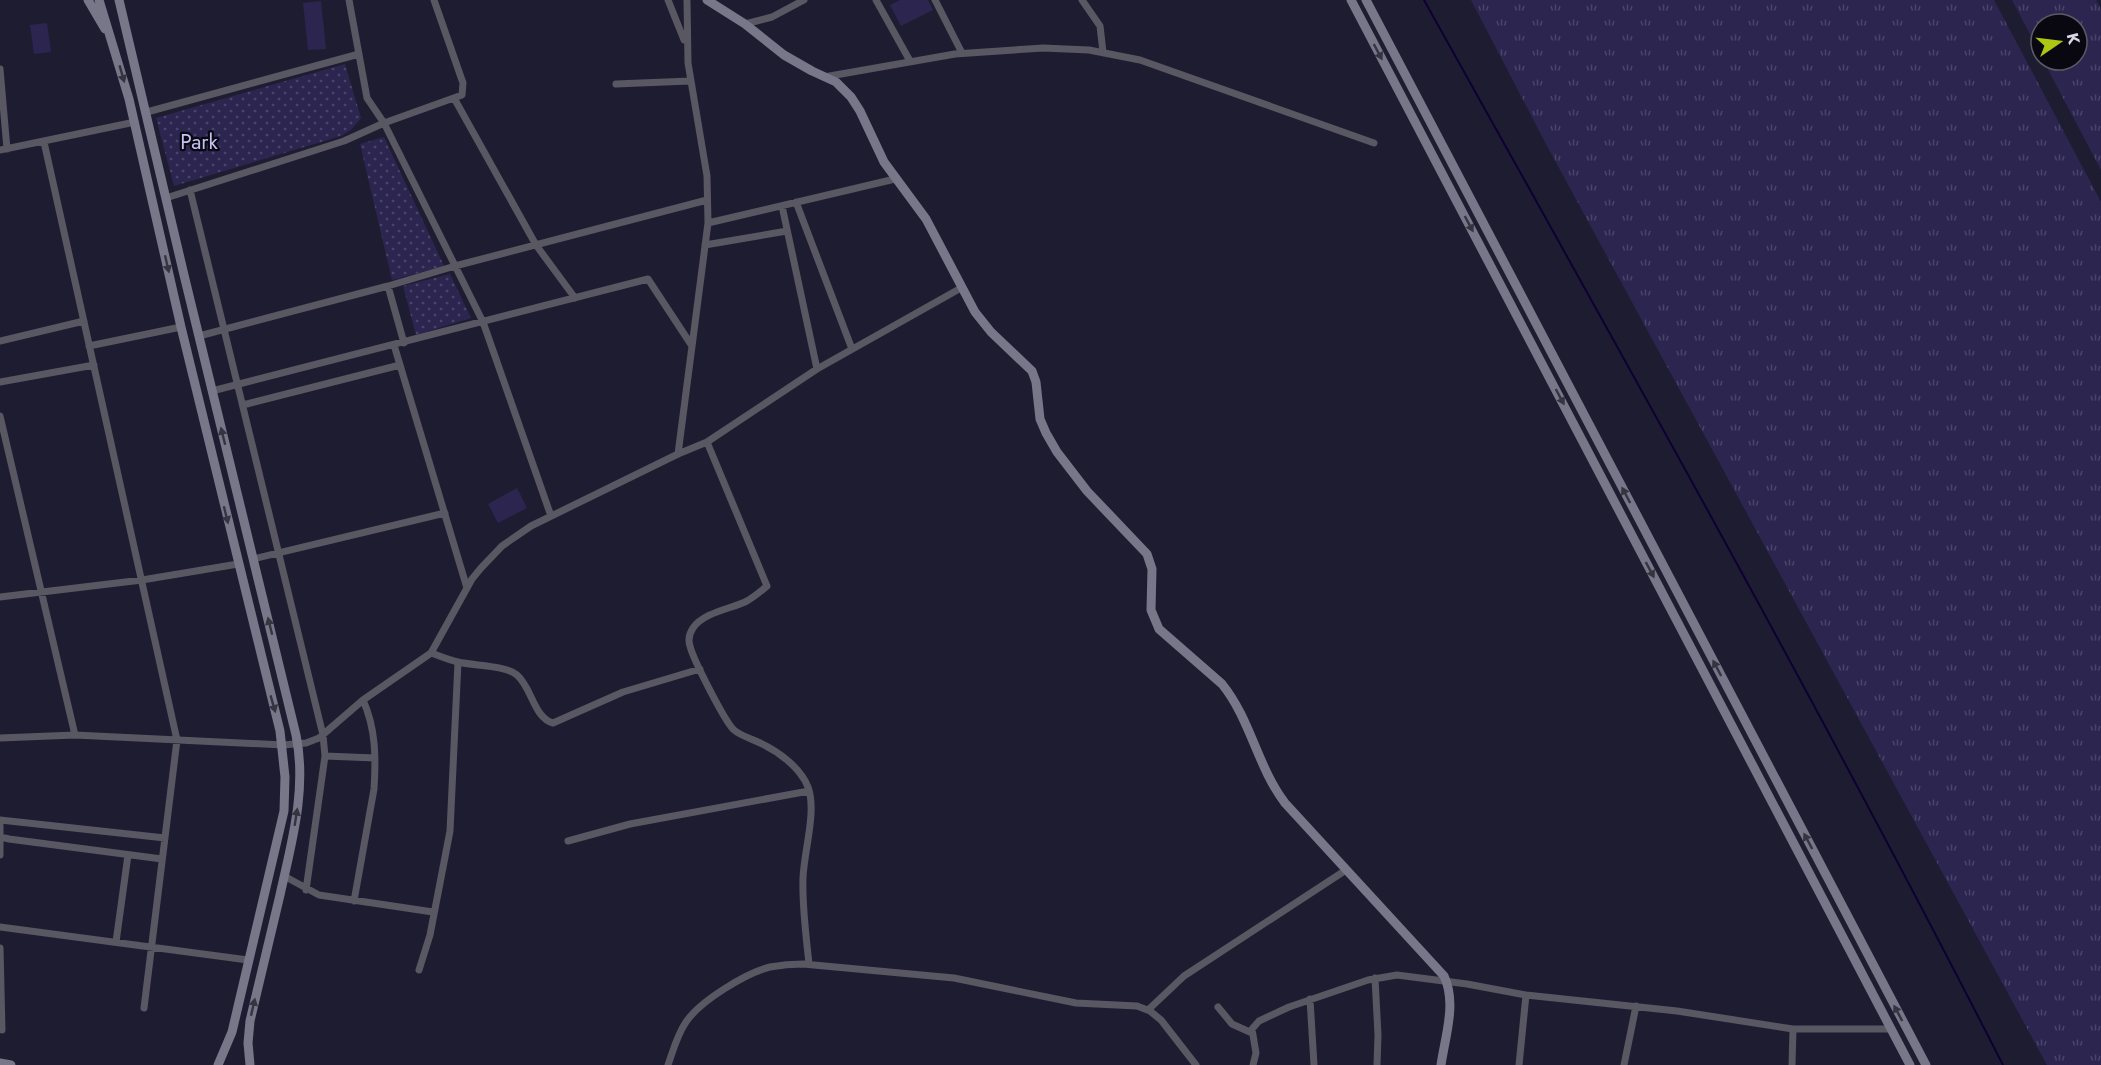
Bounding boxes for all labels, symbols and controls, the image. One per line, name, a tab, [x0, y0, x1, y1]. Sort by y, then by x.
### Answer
north arrow	[2029, 12, 2089, 72]
text: K	[2061, 30, 2086, 47]
one-way arrow	[1373, 43, 1383, 60]
one-way arrow	[118, 65, 127, 83]
park label: Park	[180, 127, 218, 157]
one-way arrow	[1464, 216, 1474, 233]
one-way arrow	[163, 255, 172, 274]
one-way arrow	[1555, 389, 1565, 406]
one-way arrow	[218, 427, 228, 446]
one-way arrow	[1621, 487, 1631, 504]
one-way arrow	[222, 506, 232, 524]
one-way arrow	[1646, 561, 1655, 578]
one-way arrow	[264, 617, 274, 635]
one-way arrow	[1712, 659, 1722, 676]
one-way arrow	[269, 695, 278, 713]
one-way arrow	[292, 807, 301, 826]
one-way arrow	[1803, 832, 1813, 849]
one-way arrow	[249, 998, 259, 1016]
one-way arrow	[1894, 1005, 1903, 1022]

